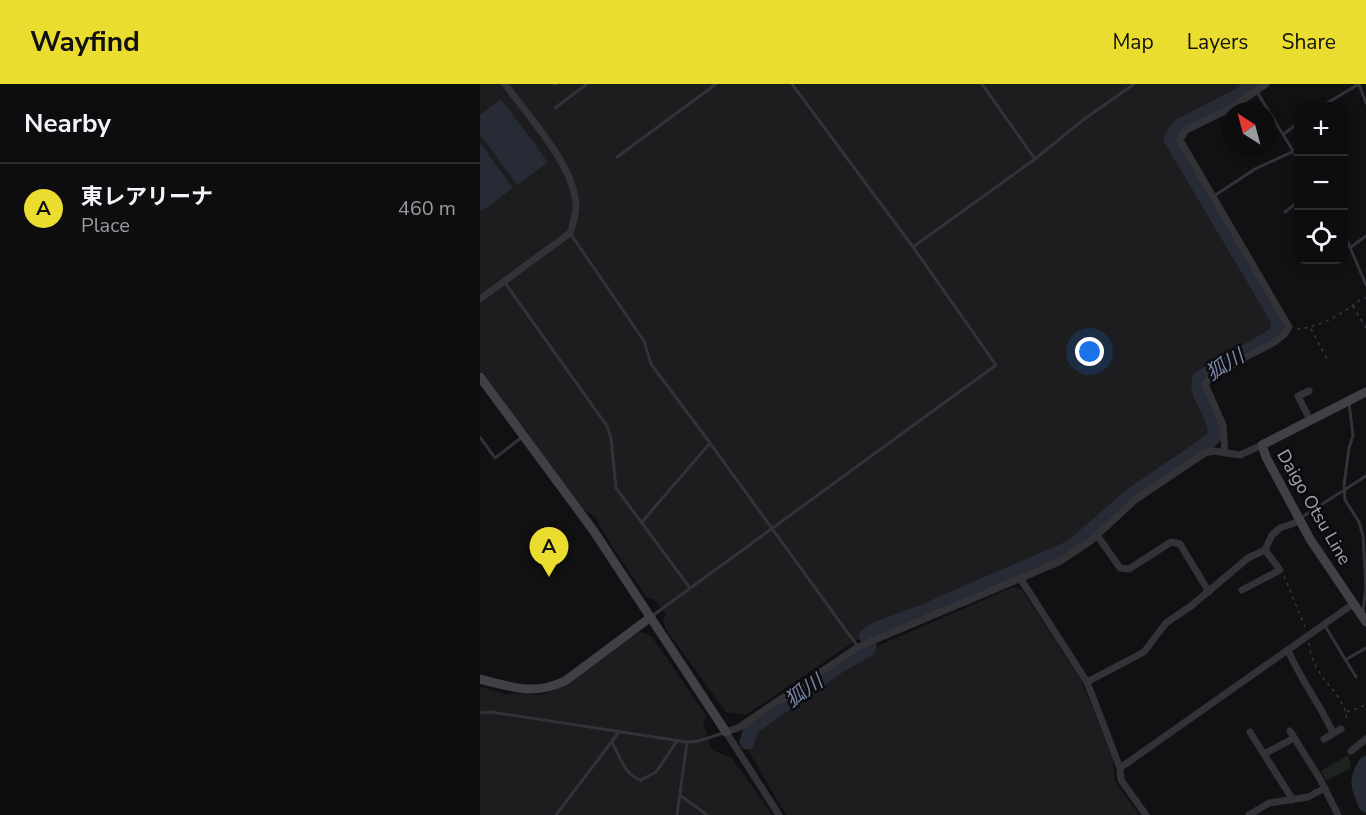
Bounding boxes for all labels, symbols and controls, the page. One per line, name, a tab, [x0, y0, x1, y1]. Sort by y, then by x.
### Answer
text: Wayfind	[30, 23, 140, 61]
text: Map	[1112, 28, 1154, 56]
text: Layers	[1187, 28, 1248, 56]
text: Share	[1281, 28, 1336, 56]
north arrow	[1222, 102, 1276, 156]
map controls	[1294, 102, 1348, 264]
button: +	[1294, 102, 1348, 156]
text: Nearby	[24, 106, 111, 141]
button: −	[1294, 156, 1348, 210]
text: 東レアリーナ	[81, 182, 213, 212]
text: A	[36, 195, 51, 222]
text: 460 m	[398, 195, 456, 222]
button: locate	[1294, 210, 1348, 264]
text: Place	[81, 212, 130, 239]
your location	[1075, 337, 1104, 366]
water label: 狐川	[1201, 342, 1251, 387]
street label: Daigo Otsu Line	[1271, 445, 1357, 569]
pin: A	[530, 528, 568, 577]
water label: 狐川	[780, 667, 830, 714]

